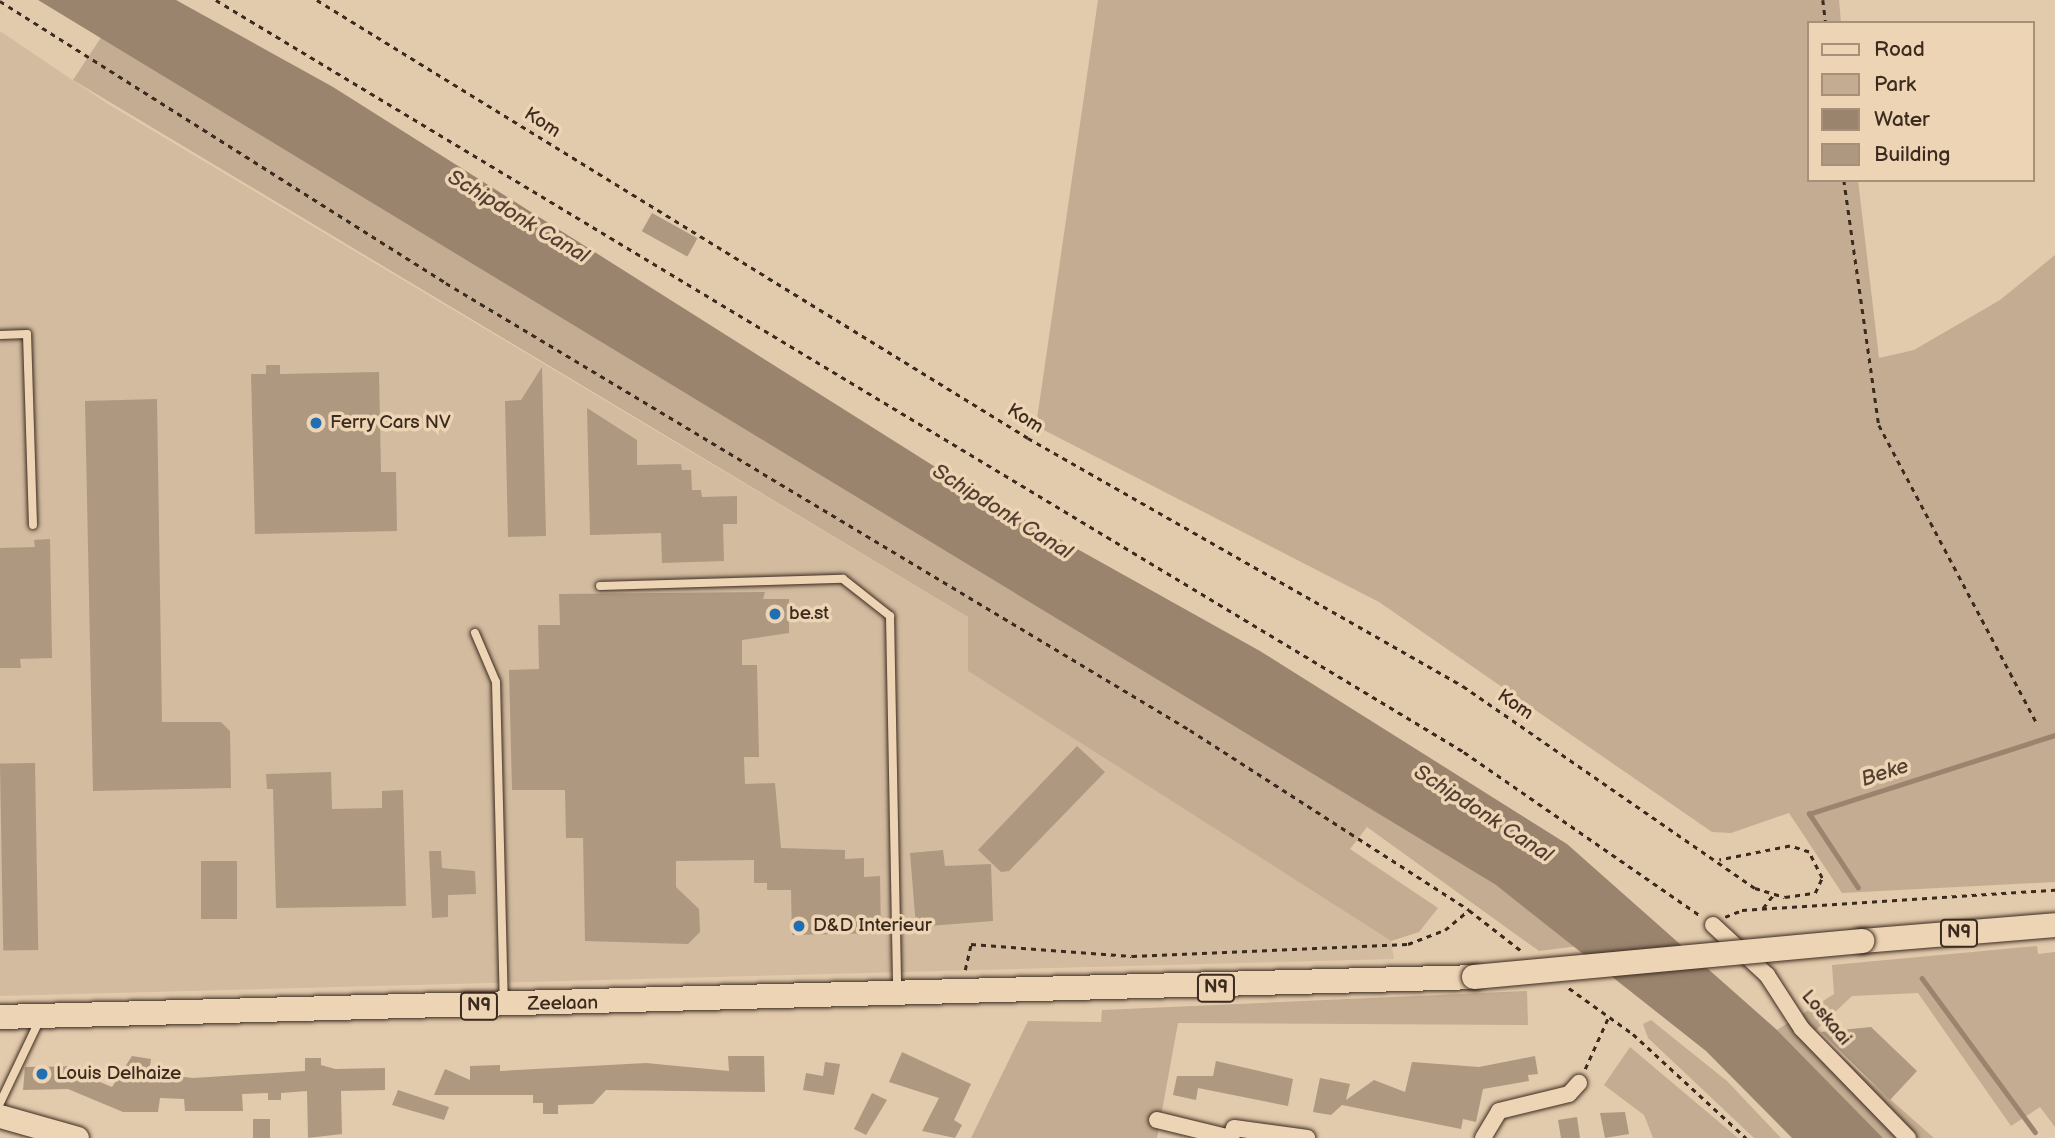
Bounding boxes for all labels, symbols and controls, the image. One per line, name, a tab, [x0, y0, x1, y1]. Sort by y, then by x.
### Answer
legend	[1806, 21, 2034, 182]
text: Road	[1874, 37, 1925, 62]
text: Park	[1874, 72, 1916, 97]
street label: Kom	[520, 103, 564, 143]
text: Water	[1874, 107, 1930, 132]
text: Building	[1874, 142, 1950, 167]
water label: Schipdonk Canal	[443, 165, 593, 269]
street label: Kom	[1003, 399, 1047, 439]
place label: Ferry Cars NV	[330, 412, 452, 434]
marker: Ferry Cars NV	[308, 415, 324, 431]
water label: Schipdonk Canal	[927, 459, 1077, 565]
place label: be.st	[789, 603, 829, 625]
marker: be.st	[767, 606, 783, 622]
street label: Kom	[1493, 685, 1537, 725]
water label: Beke	[1858, 753, 1912, 793]
water label: Schipdonk Canal	[1409, 760, 1557, 868]
place label: D&D Interieur	[813, 915, 932, 937]
marker: D&D Interieur	[791, 918, 807, 934]
road number: N9	[1940, 918, 1978, 948]
road number: N9	[1197, 973, 1235, 1002]
street label: Loskaai	[1796, 986, 1856, 1050]
road number: N9	[460, 992, 498, 1021]
street label: Zeelaan	[528, 992, 598, 1016]
place label: Louis Delhaize	[56, 1063, 181, 1085]
marker: Louis Delhaize	[34, 1066, 50, 1082]

